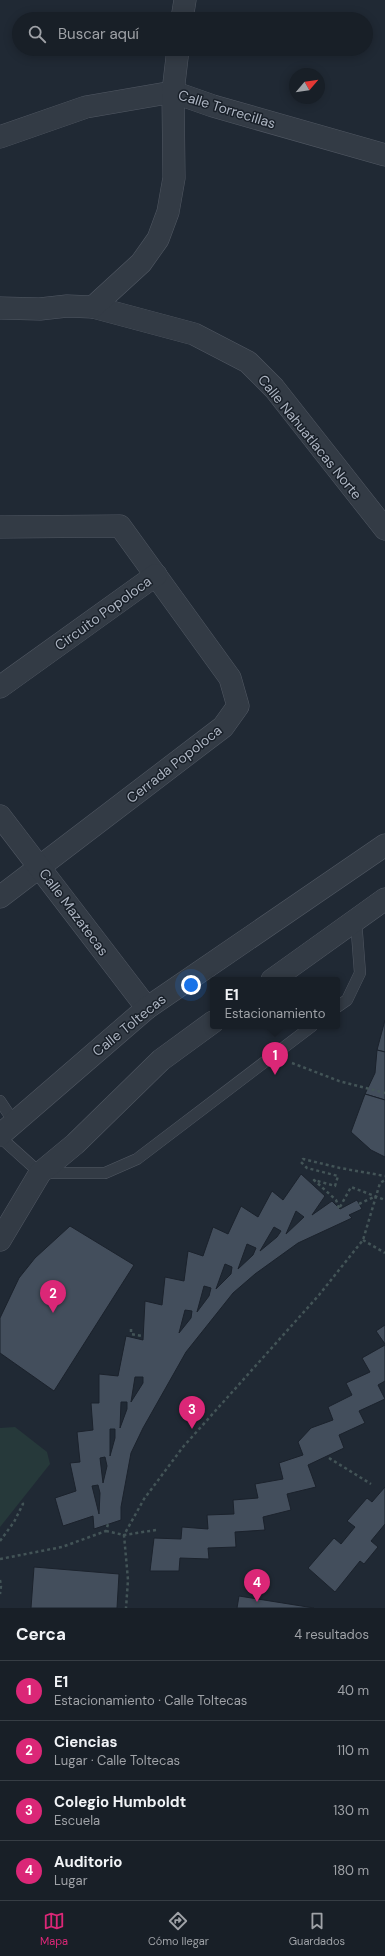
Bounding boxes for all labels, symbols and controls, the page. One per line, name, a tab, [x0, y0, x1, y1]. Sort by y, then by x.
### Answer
search box	[12, 12, 373, 56]
icon: search	[26, 23, 48, 45]
text: Buscar aquí	[58, 24, 139, 44]
north arrow	[289, 68, 325, 104]
street label: Calle Torrecillas	[176, 86, 278, 132]
street label: Calle Nahuatlacas Norte	[254, 371, 366, 503]
street label: Circuito Popoloca	[51, 572, 155, 654]
street label: Cerrada Popoloca	[123, 721, 225, 807]
street label: Calle Mazatecas	[35, 865, 113, 959]
your location	[181, 975, 201, 995]
popup	[210, 977, 340, 1029]
text: E1	[225, 985, 239, 1005]
street label: Calle Toltecas	[89, 990, 169, 1060]
text: Estacionamiento	[225, 1005, 325, 1022]
pin: 1	[262, 1042, 288, 1075]
pin: 2	[40, 1280, 66, 1313]
pin: 3	[179, 1396, 205, 1429]
pin: 4	[244, 1569, 270, 1602]
text: Cerca	[16, 1623, 66, 1645]
text: 4 resultados	[294, 1626, 369, 1643]
text: E1	[54, 1672, 68, 1692]
text: 1	[27, 1682, 31, 1699]
text: 40 m	[337, 1682, 369, 1699]
text: Estacionamiento · Calle Toltecas	[54, 1692, 247, 1709]
text: Ciencias	[54, 1732, 117, 1752]
text: 2	[25, 1742, 33, 1759]
text: 110 m	[337, 1742, 369, 1759]
text: Lugar · Calle Toltecas	[54, 1752, 180, 1769]
text: Colegio Humboldt	[54, 1792, 186, 1812]
text: 3	[25, 1802, 33, 1819]
text: 130 m	[333, 1802, 369, 1819]
text: Escuela	[54, 1812, 100, 1829]
text: Auditorio	[54, 1852, 123, 1872]
text: 4	[25, 1862, 33, 1879]
text: 180 m	[333, 1862, 369, 1879]
text: Lugar	[54, 1872, 87, 1889]
tab: Mapa	[40, 1910, 68, 1948]
tab: Cómo llegar	[148, 1910, 209, 1948]
tab: Guardados	[289, 1910, 345, 1948]

